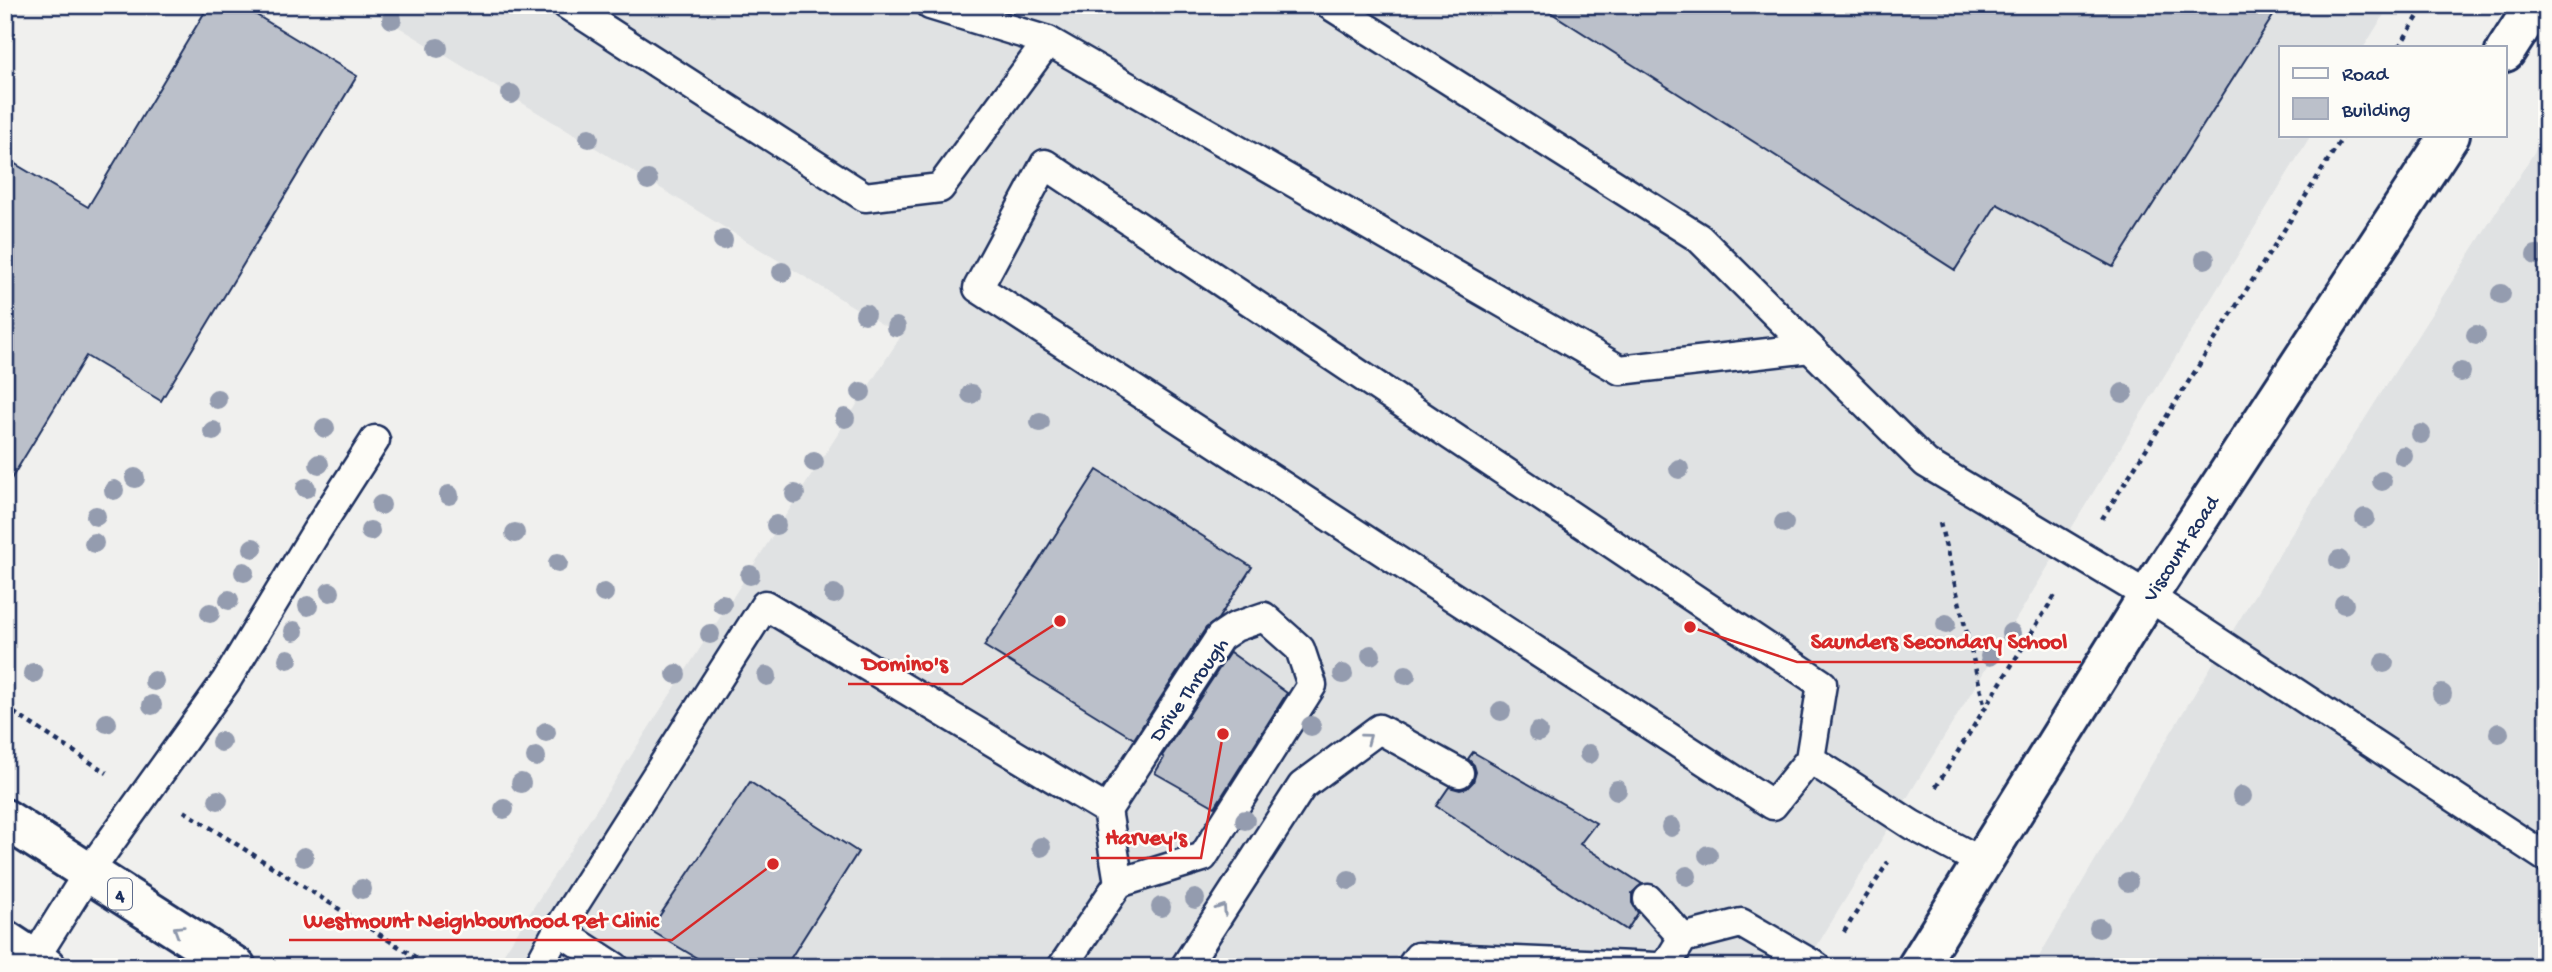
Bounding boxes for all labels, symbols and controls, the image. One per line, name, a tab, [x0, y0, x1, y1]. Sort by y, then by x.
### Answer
legend	[2279, 46, 2506, 136]
text: Road	[2342, 64, 2390, 89]
text: Building	[2341, 100, 2411, 125]
street label: Viscount Road	[2139, 491, 2227, 608]
callout: Saunders Secondary School	[1797, 618, 2081, 662]
text: Saunders Secondary School	[1811, 630, 2067, 657]
street label: Drive Through	[1145, 634, 1236, 750]
callout: Domino's	[848, 640, 962, 684]
text: Domino's	[860, 652, 949, 679]
one-way arrow	[1359, 734, 1372, 746]
callout: Harvey's	[1091, 814, 1201, 858]
text: Harvey's	[1105, 826, 1188, 853]
road number: 4	[108, 878, 132, 909]
callout: Westmount Neighbourhood Pet Clinic	[289, 896, 672, 940]
one-way arrow	[1214, 904, 1227, 917]
text: Westmount Neighbourhood Pet Clinic	[302, 909, 660, 936]
one-way arrow	[173, 926, 186, 939]

